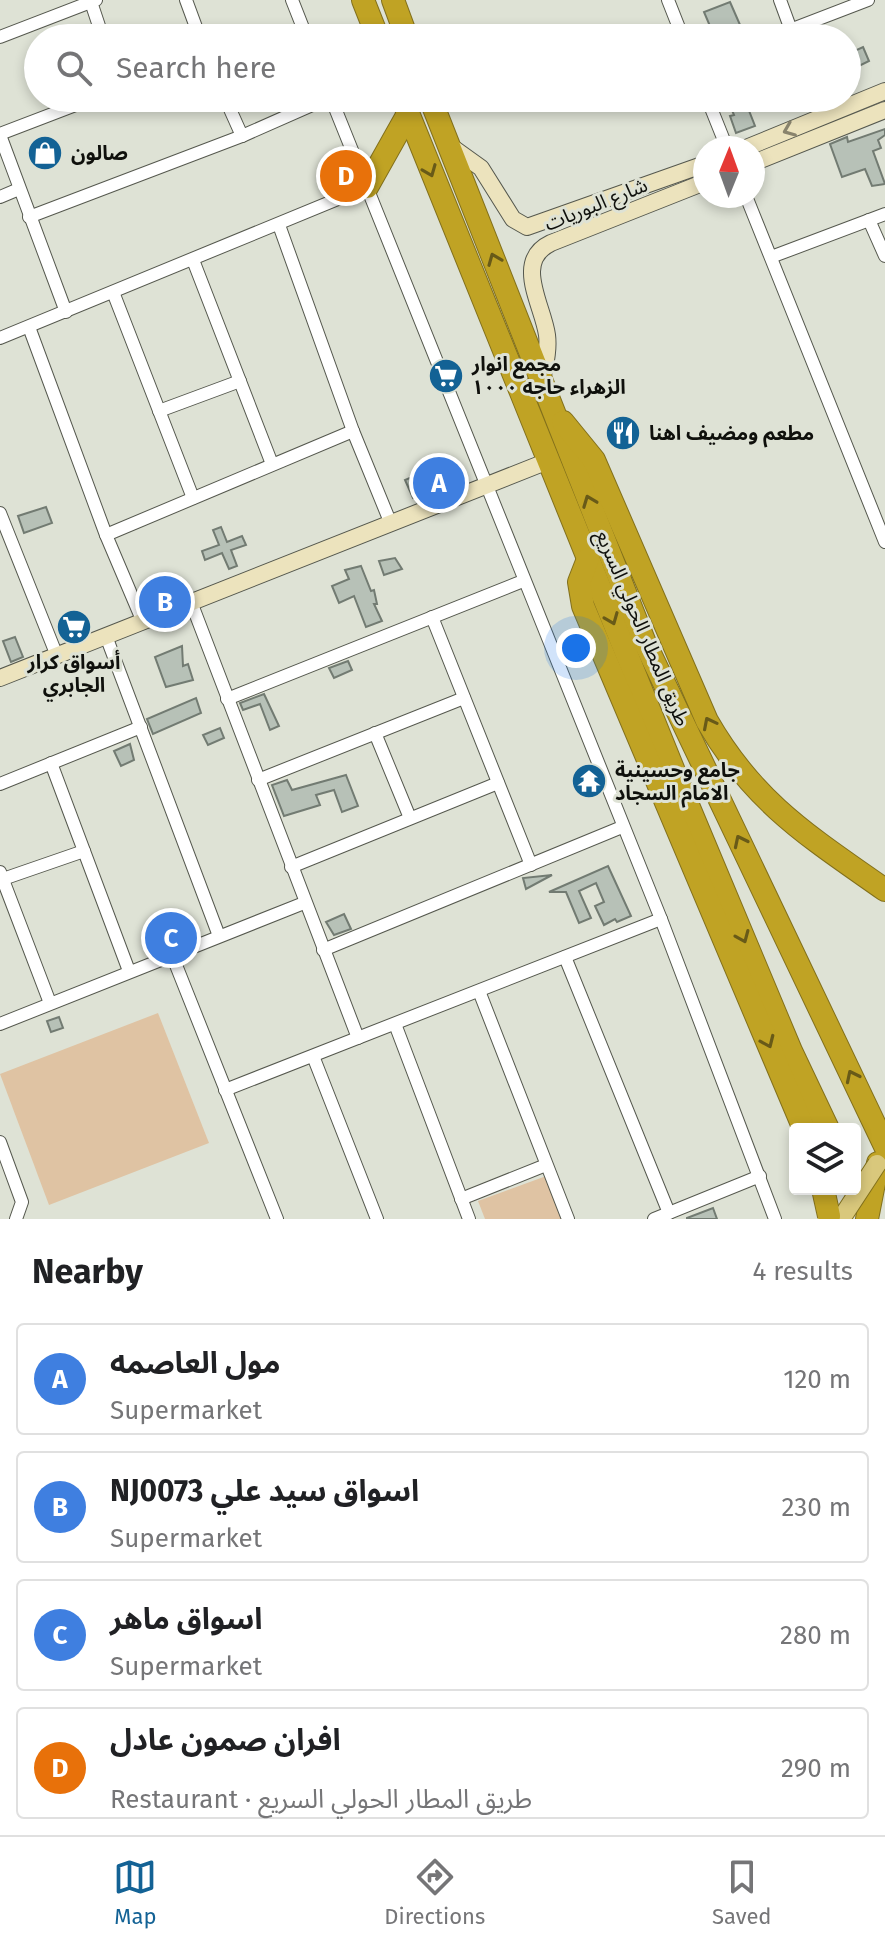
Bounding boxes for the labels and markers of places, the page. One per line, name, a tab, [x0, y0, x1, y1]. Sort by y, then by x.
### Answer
shop icon: صالون	[26, 134, 64, 172]
place label: صالون	[71, 141, 128, 165]
pin: D	[320, 146, 372, 206]
place label: مجمع انوار الزهراء حاجه ١٠٠٠	[471, 352, 626, 399]
supermarket icon: مجمع انوار الزهراء حاجه ١٠٠٠	[427, 357, 465, 395]
restaurant icon: مطعم ومضيف اهنا	[604, 414, 642, 452]
place label: مطعم ومضيف اهنا	[649, 421, 814, 448]
pin: A	[413, 453, 465, 513]
pin: B	[139, 572, 191, 632]
supermarket icon: أسواق كرار الجابري	[55, 608, 93, 646]
place label: أسواق كرار الجابري	[27, 649, 120, 702]
place label: جامع وحسينية الامام السجاد	[615, 758, 740, 808]
temple icon: جامع وحسينية الامام السجاد	[570, 762, 608, 800]
pin: C	[145, 908, 197, 968]

